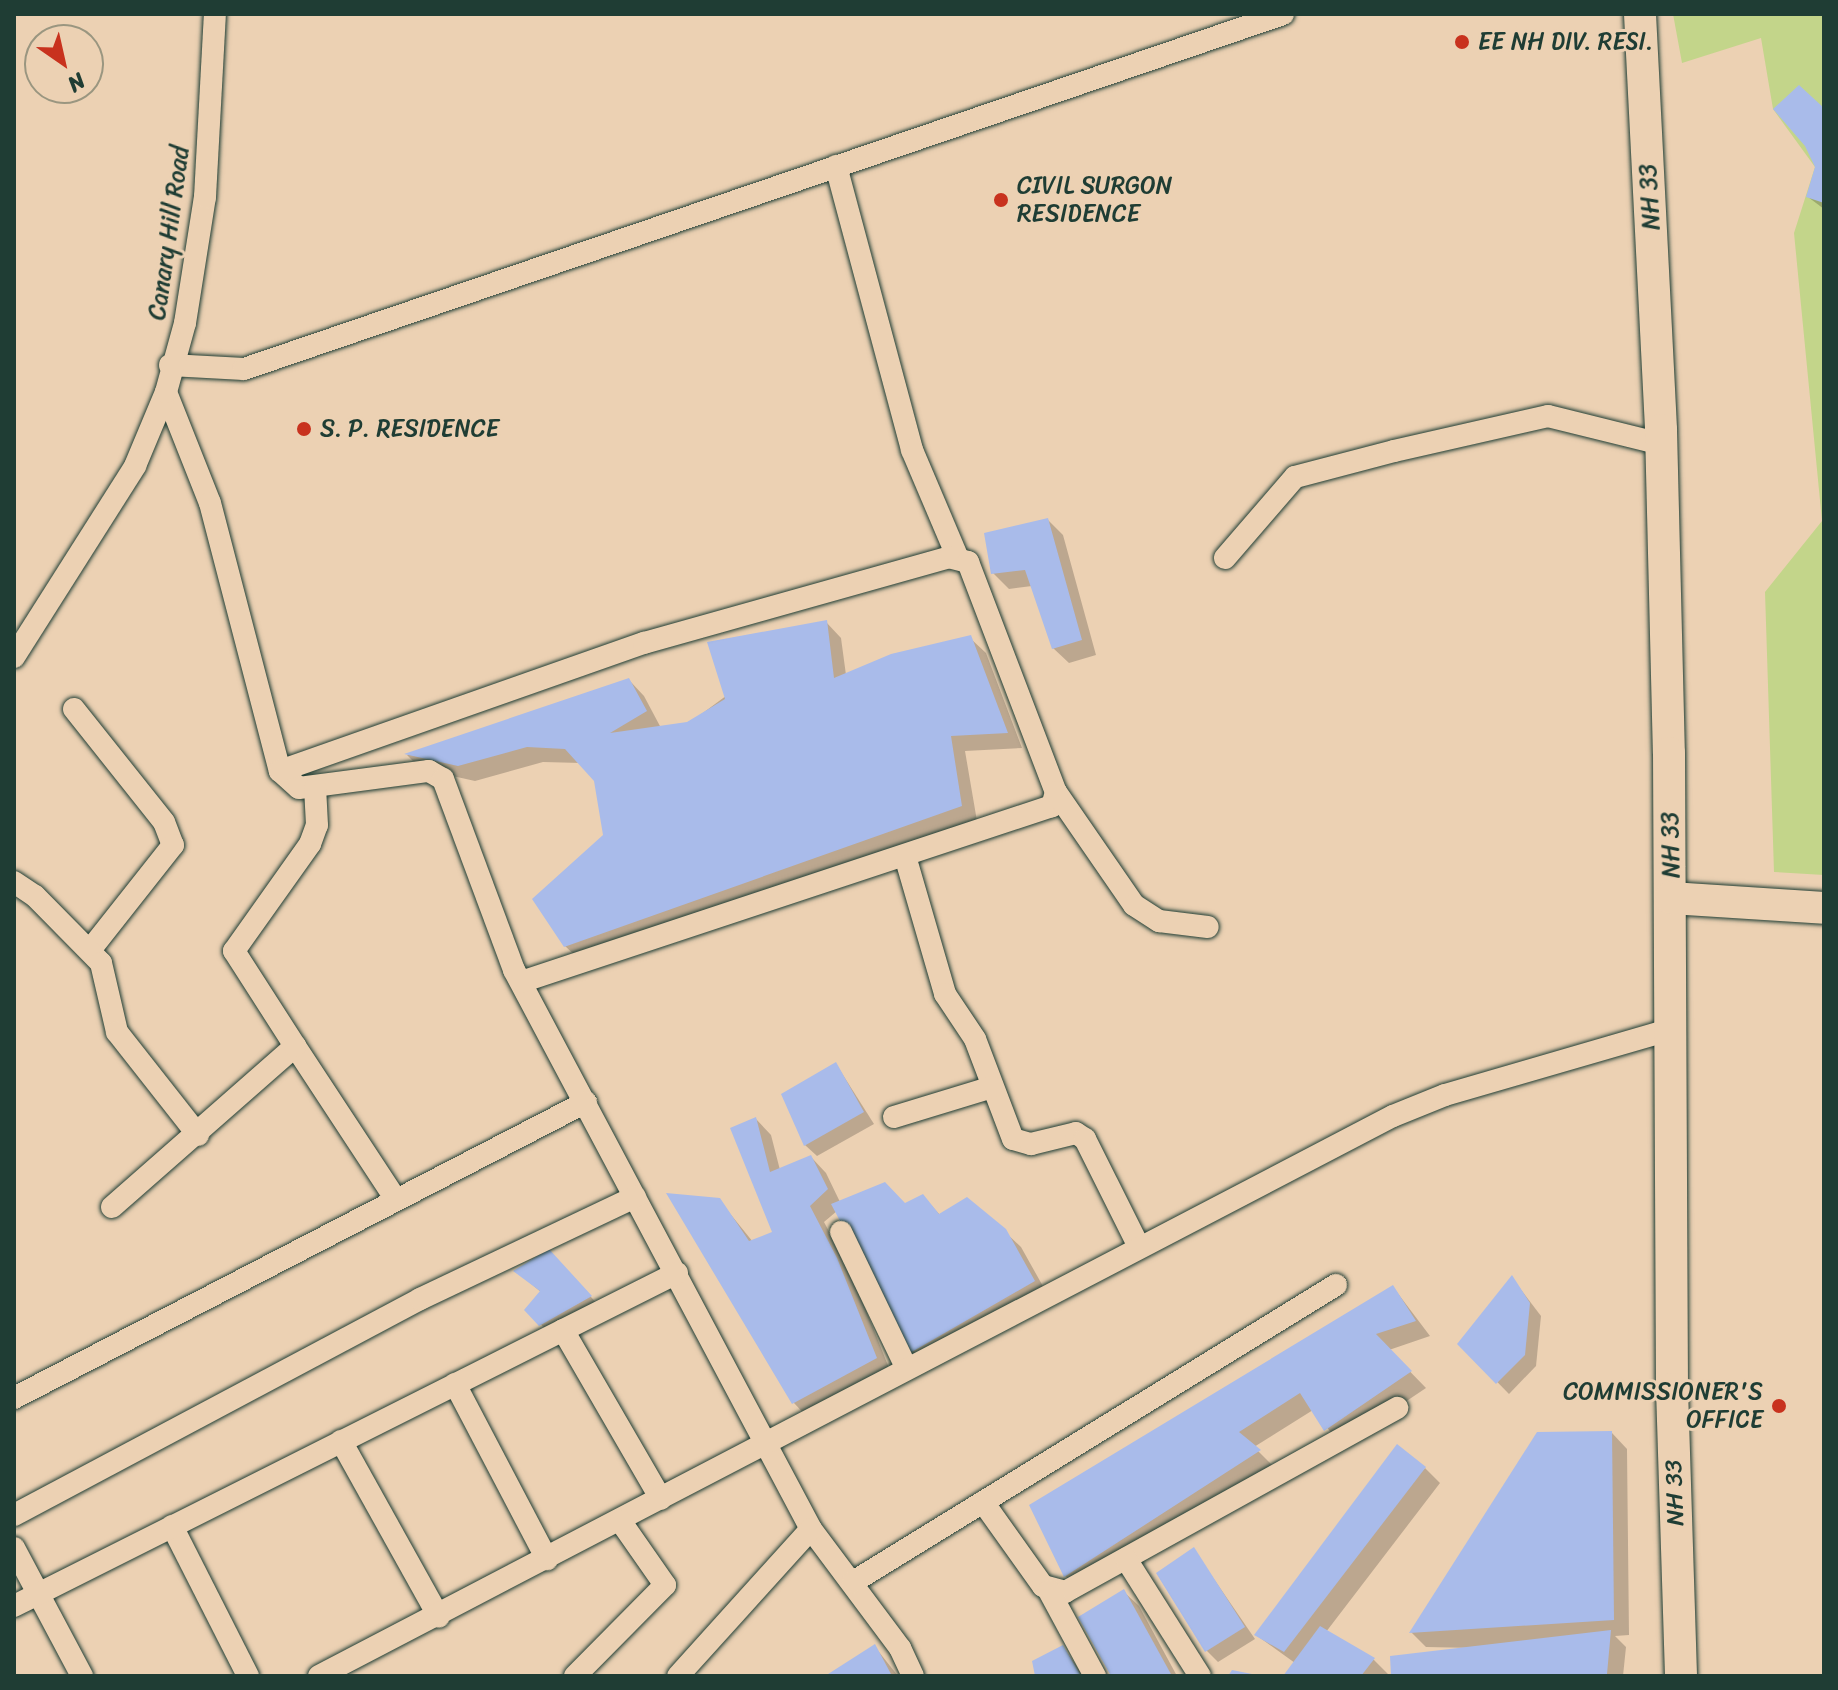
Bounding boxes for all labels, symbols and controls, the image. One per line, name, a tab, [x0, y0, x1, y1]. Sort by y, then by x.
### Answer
north arrow	[24, 24, 104, 104]
place label: EE NH DIV. RESI.	[1478, 28, 1660, 56]
marker: EE NH DIV. RESI.	[1453, 33, 1471, 51]
text: N	[59, 62, 94, 103]
street label: Canary Hill Road	[143, 144, 195, 322]
street label: NH 33	[1634, 163, 1666, 231]
place label: CIVIL SURGON RESIDENCE	[1017, 172, 1173, 228]
marker: CIVIL SURGON RESIDENCE	[992, 191, 1010, 209]
place label: S. P. RESIDENCE	[320, 415, 497, 443]
marker: S. P. RESIDENCE	[295, 420, 313, 438]
street label: NH 33	[1656, 812, 1686, 878]
place label: COMMISSIONER'S OFFICE	[1563, 1378, 1763, 1434]
marker: COMMISSIONER'S OFFICE	[1770, 1397, 1788, 1415]
street label: NH 33	[1659, 1459, 1691, 1527]

